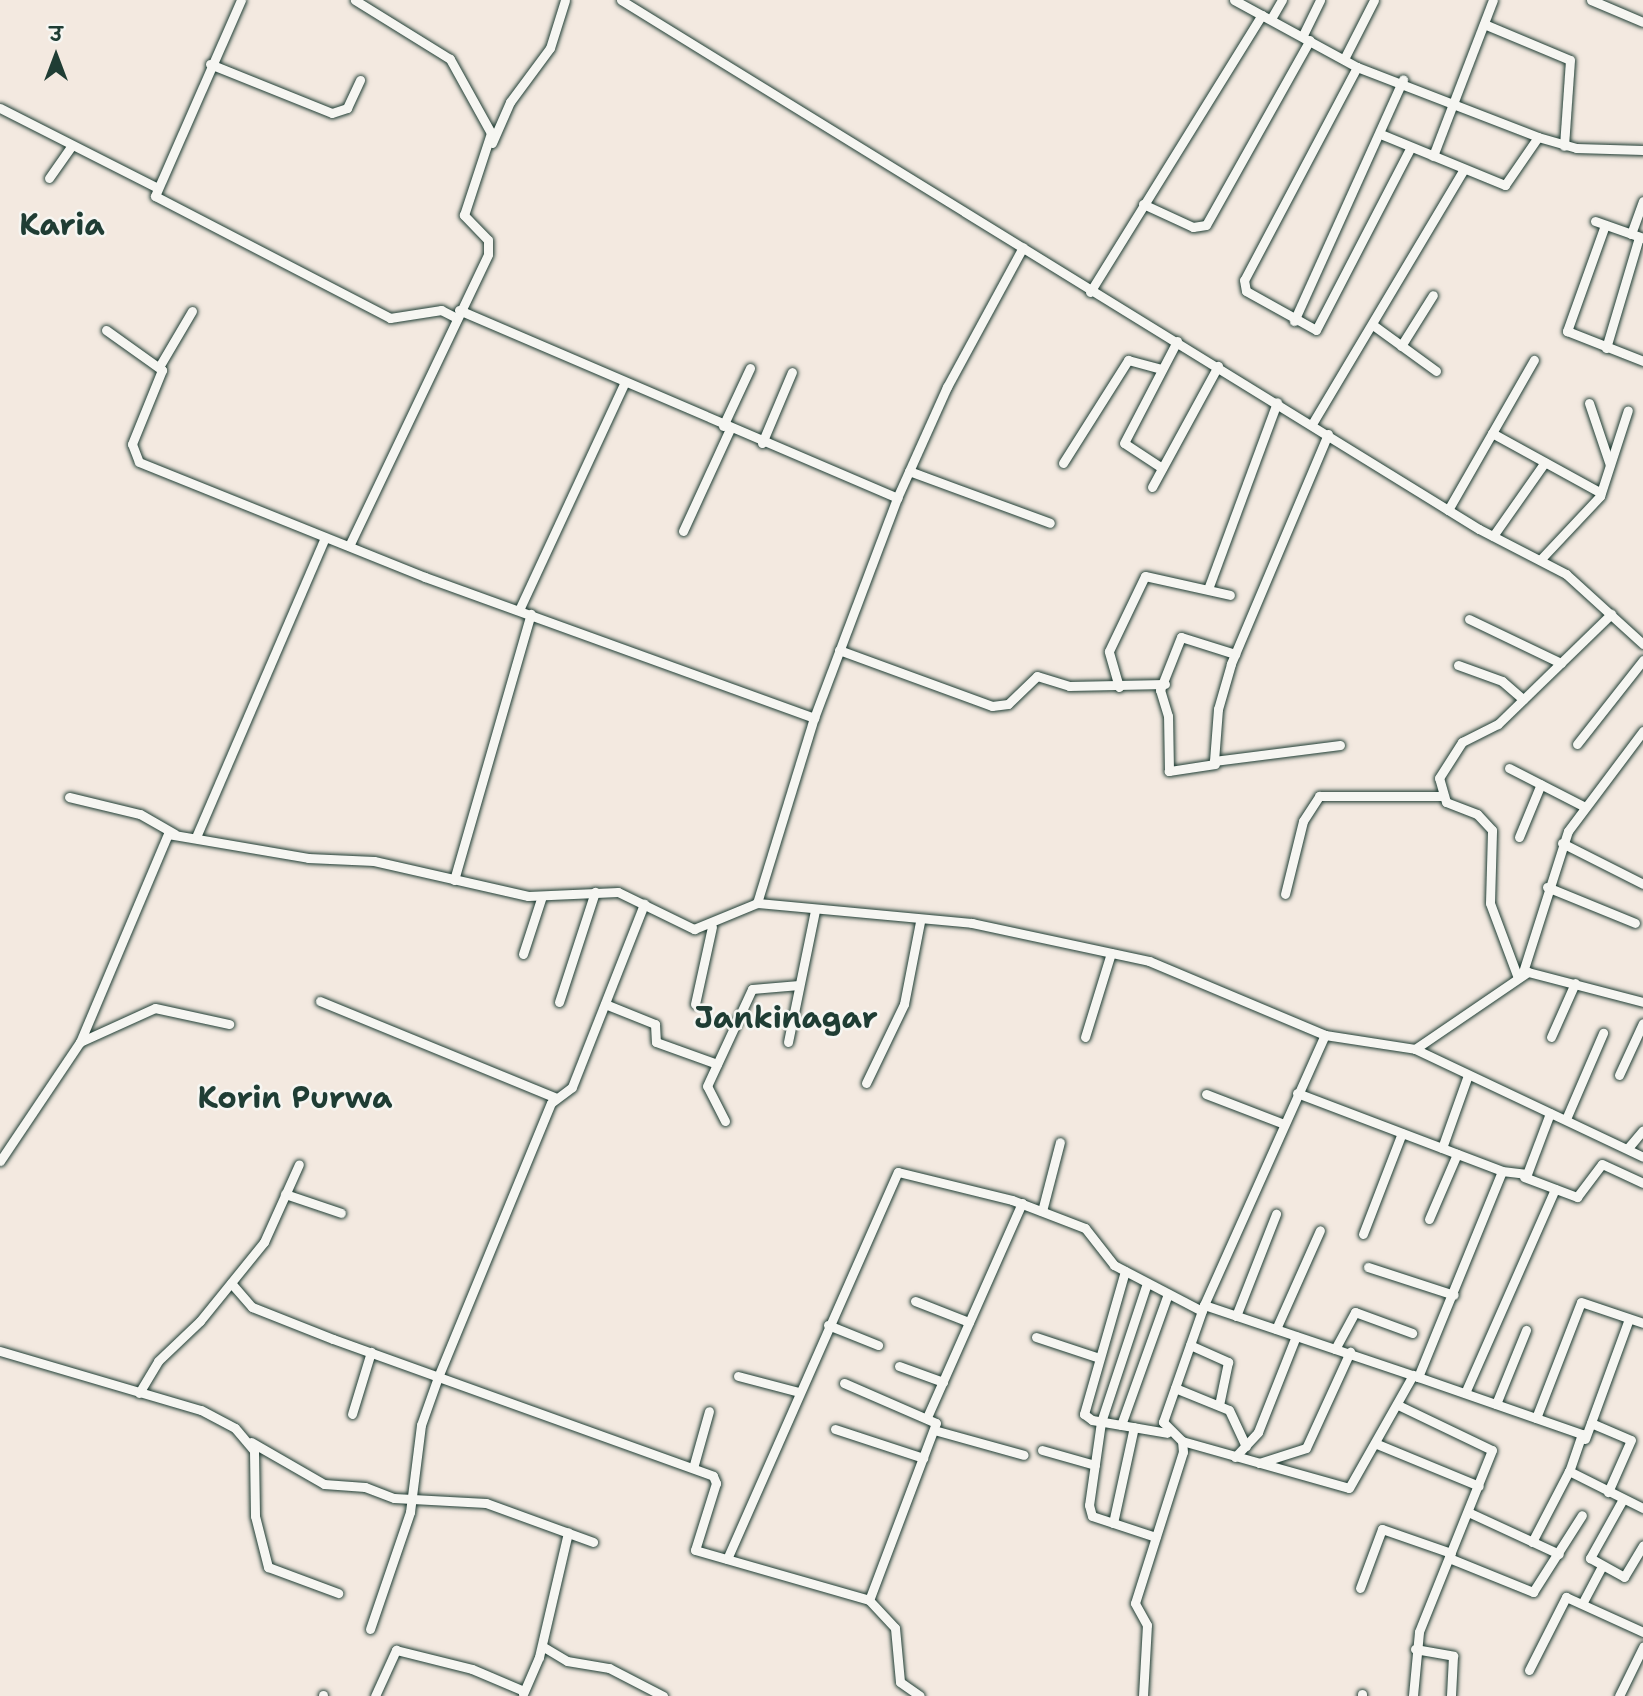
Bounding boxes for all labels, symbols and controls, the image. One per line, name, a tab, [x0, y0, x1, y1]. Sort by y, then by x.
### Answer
north arrow	[21, 21, 91, 91]
text: उ	[50, 22, 62, 47]
district label: Karia	[19, 207, 105, 243]
district label: Jankinagar	[694, 1000, 878, 1036]
district label: Korin Purwa	[198, 1080, 392, 1116]

